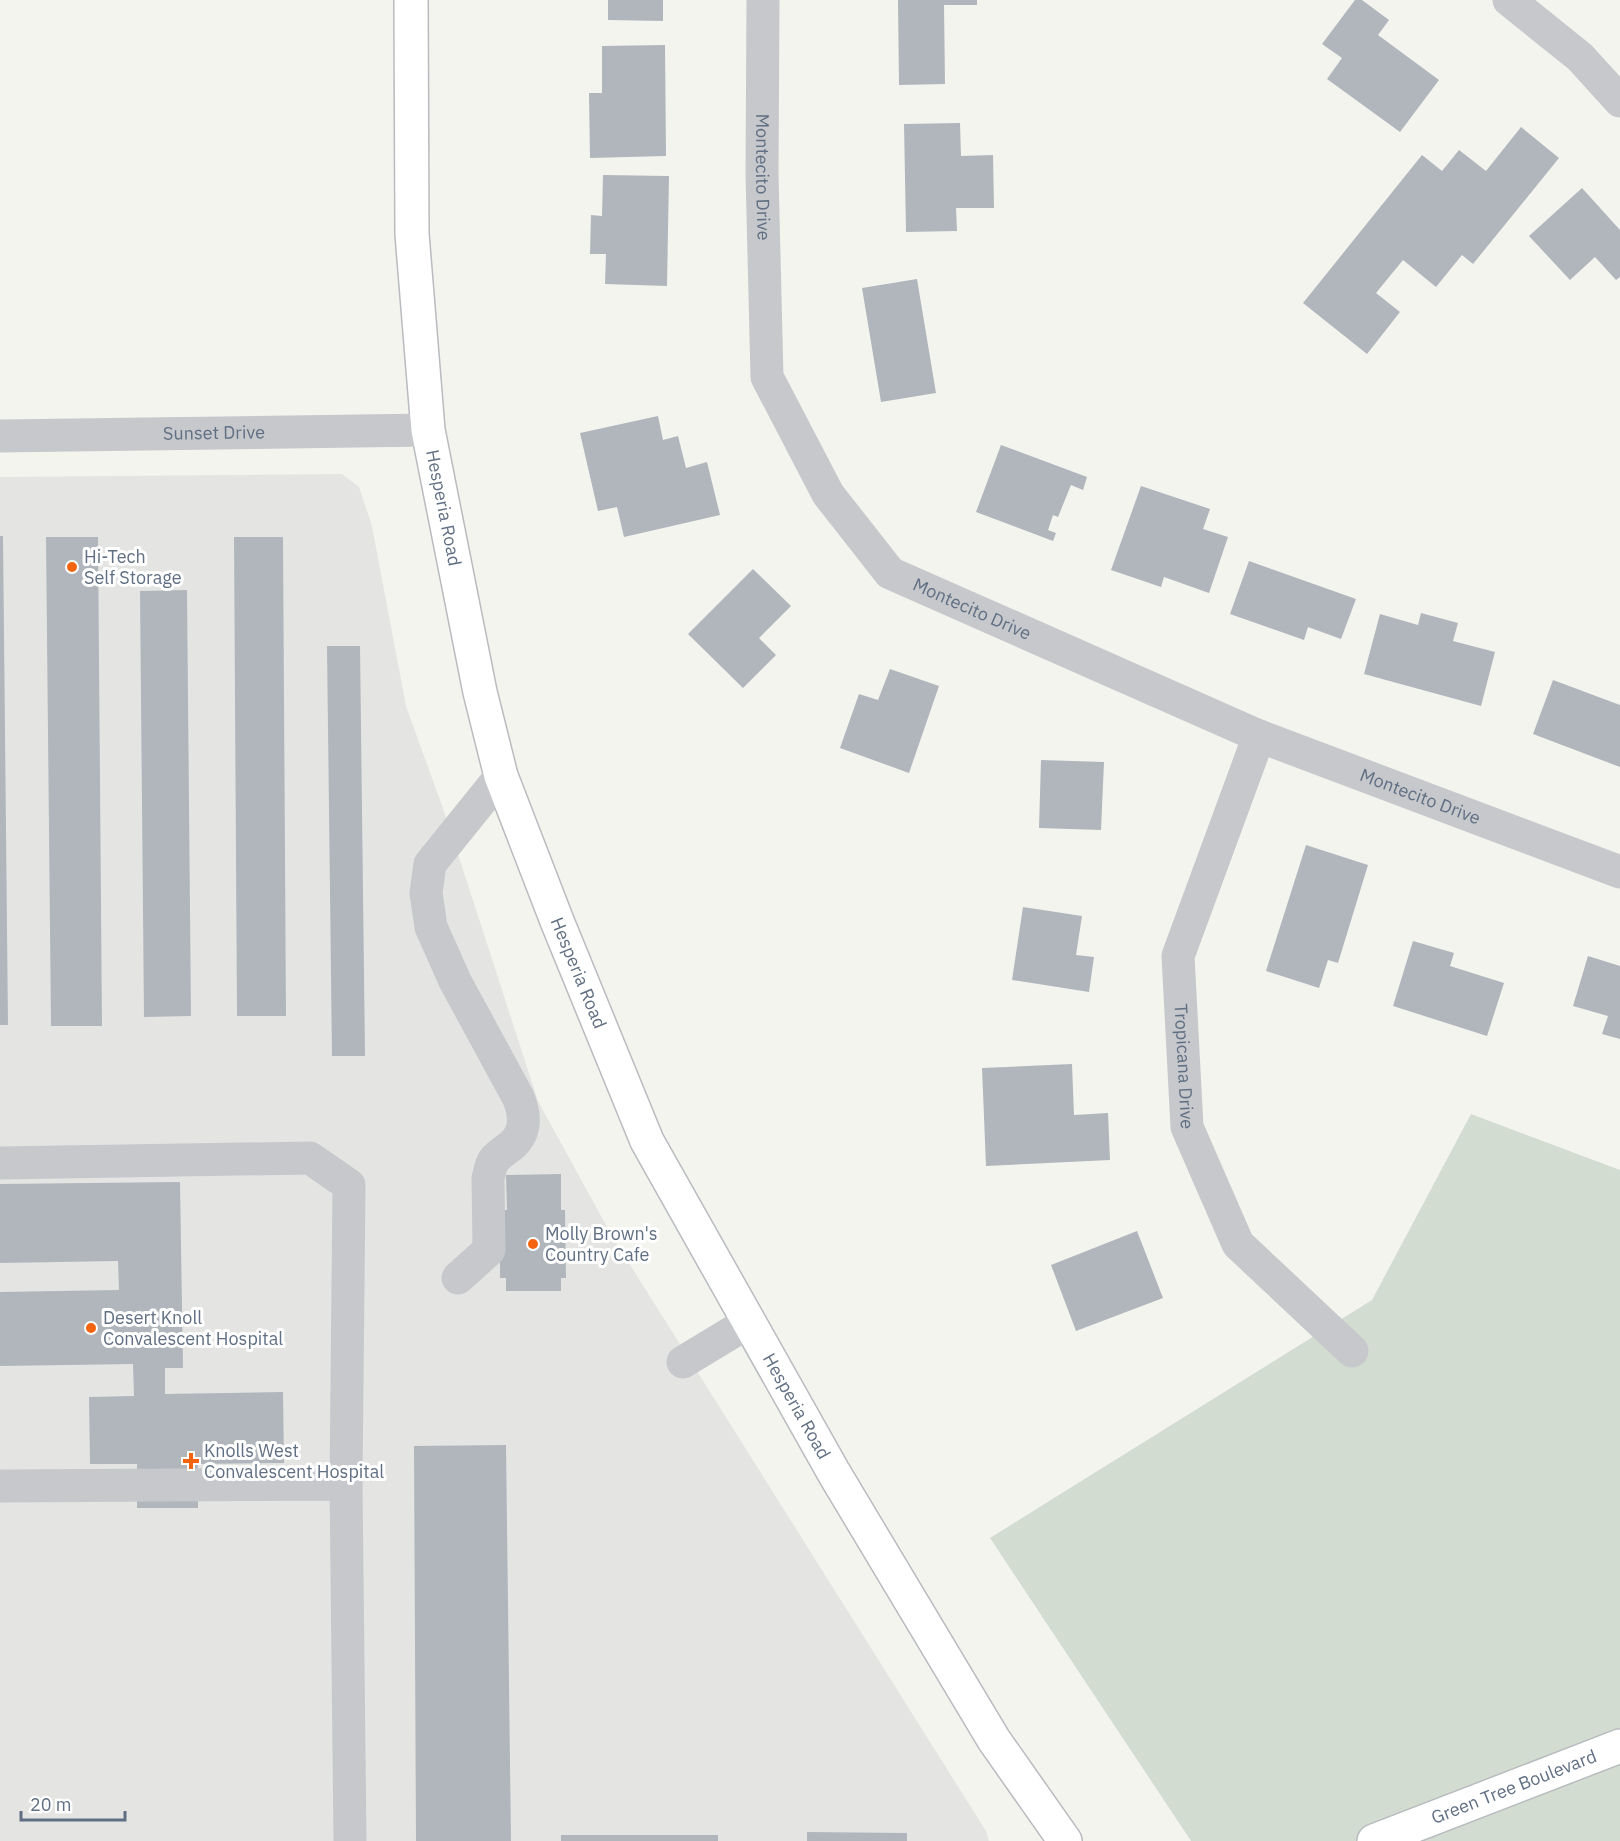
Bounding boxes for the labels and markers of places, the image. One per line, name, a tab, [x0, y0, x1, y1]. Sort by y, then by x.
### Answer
place label: Hi-Tech Self Storage	[84, 545, 182, 589]
marker: Hi-Tech Self Storage	[65, 560, 79, 574]
place label: Molly Brown's Country Cafe	[545, 1222, 658, 1266]
marker: Molly Brown's Country Cafe	[526, 1237, 540, 1251]
place label: Desert Knoll Convalescent Hospital	[103, 1306, 283, 1350]
marker: Desert Knoll Convalescent Hospital	[84, 1321, 98, 1335]
place label: Knolls West Convalescent Hospital	[204, 1439, 384, 1483]
marker: Knolls West Convalescent Hospital	[182, 1452, 200, 1470]

